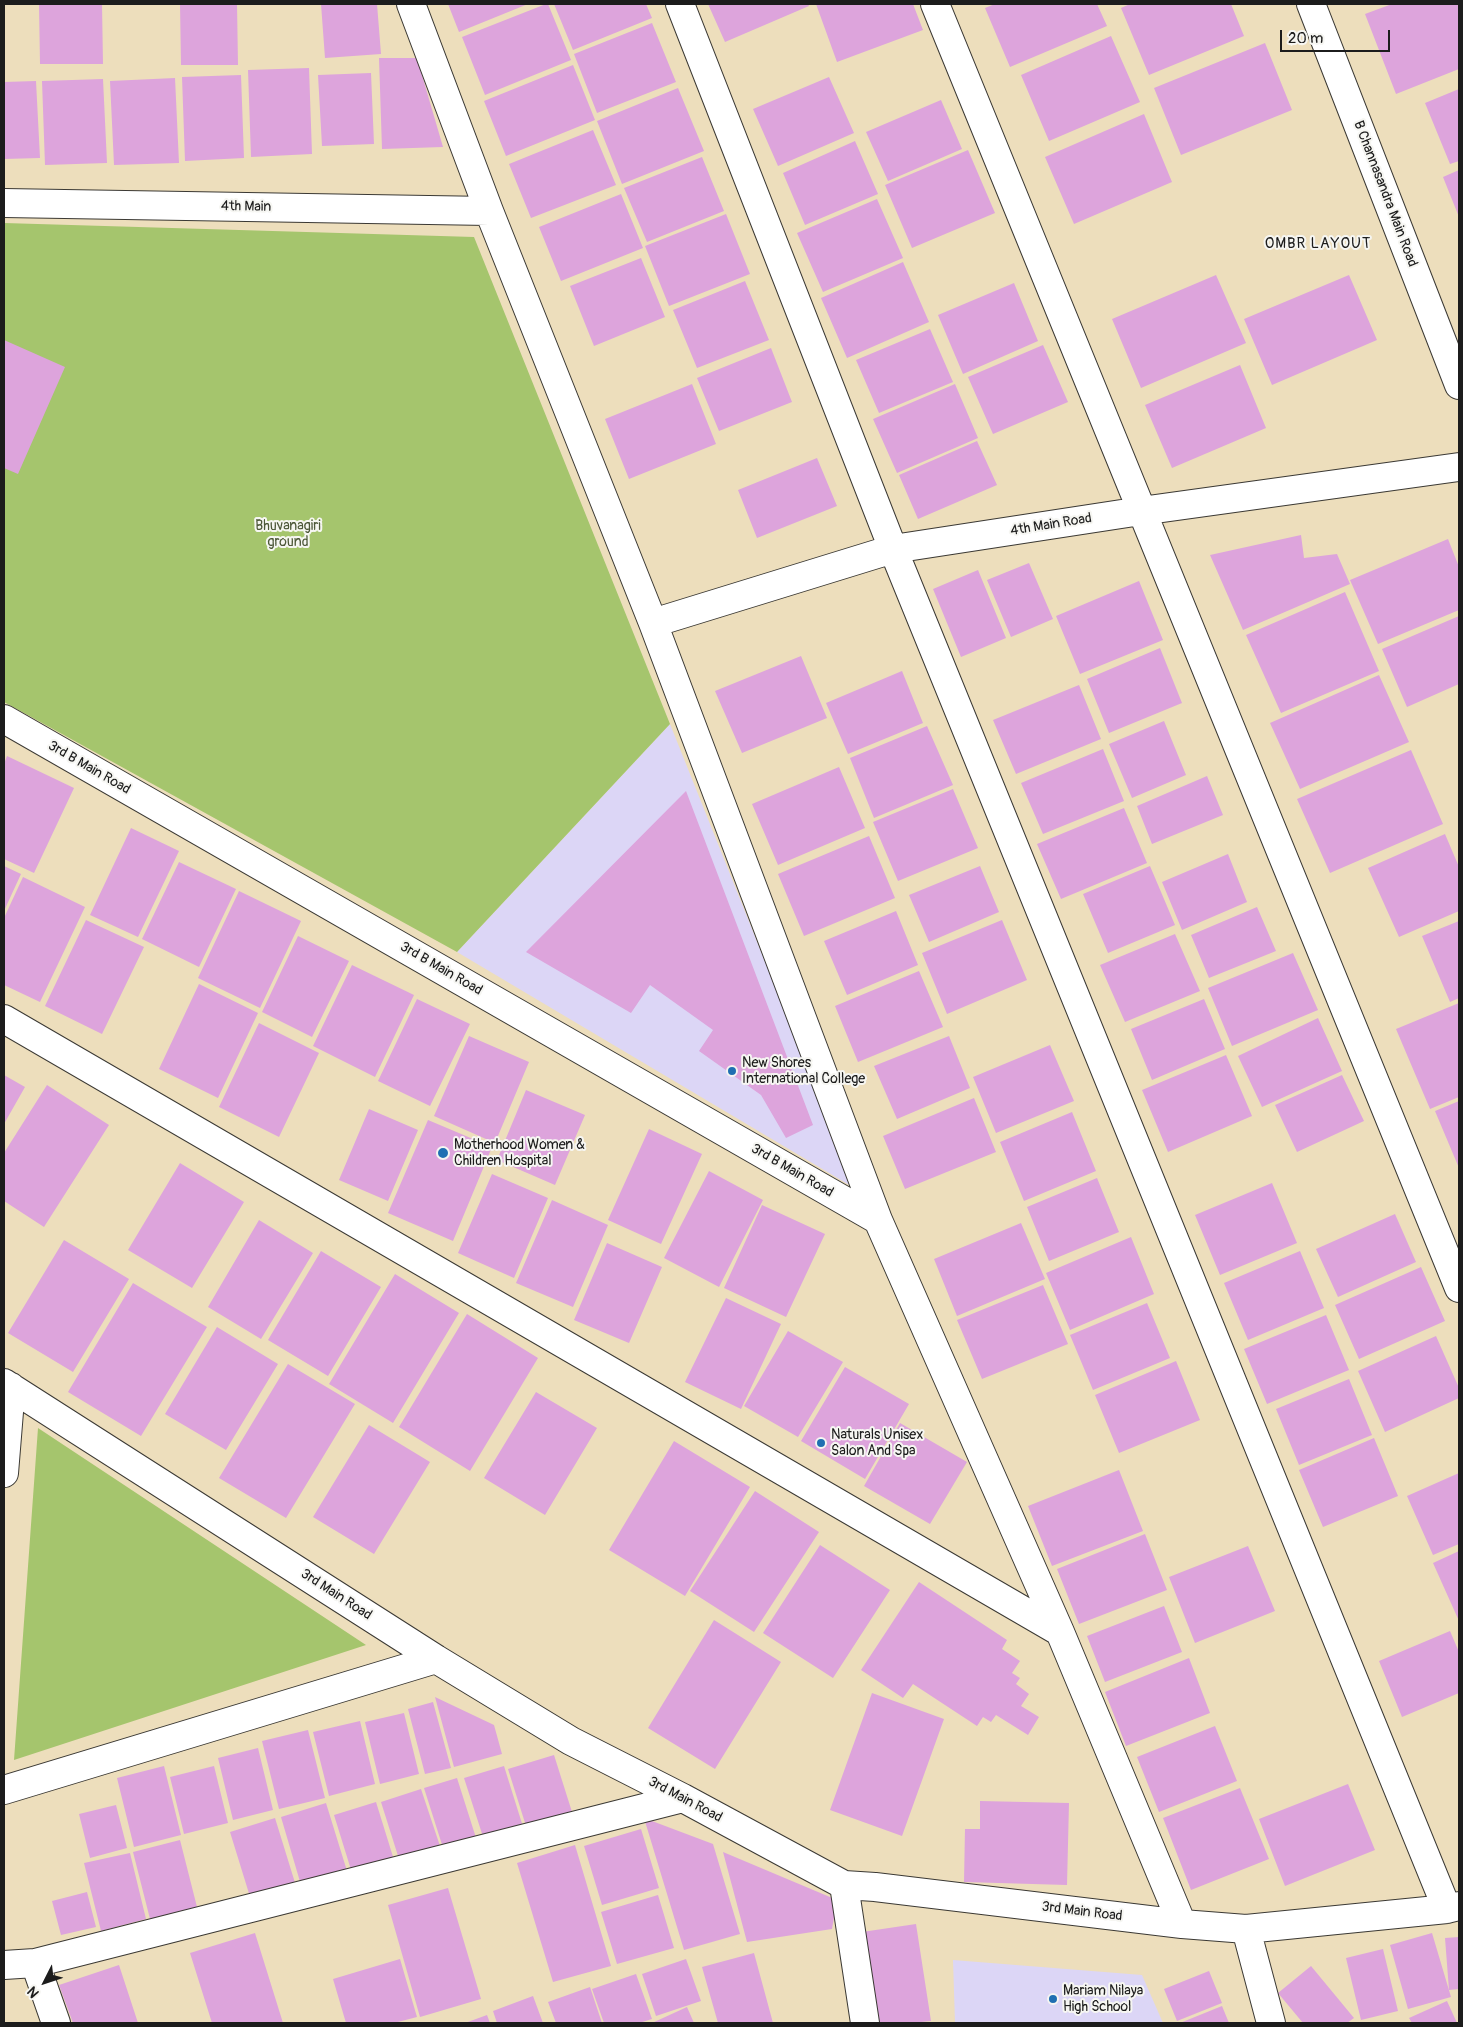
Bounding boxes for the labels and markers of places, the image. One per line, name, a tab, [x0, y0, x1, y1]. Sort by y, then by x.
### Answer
place label: New Shores International College	[742, 1055, 865, 1088]
marker: New Shores International College	[726, 1065, 738, 1077]
place label: Motherhood Women & Children Hospital	[454, 1137, 585, 1170]
marker: Motherhood Women & Children Hospital	[436, 1146, 450, 1160]
place label: Naturals Unisex Salon And Spa	[831, 1427, 923, 1460]
marker: Naturals Unisex Salon And Spa	[815, 1437, 827, 1449]
place label: Mariam Nilaya High School	[1063, 1983, 1143, 2015]
marker: Mariam Nilaya High School	[1047, 1993, 1059, 2005]

